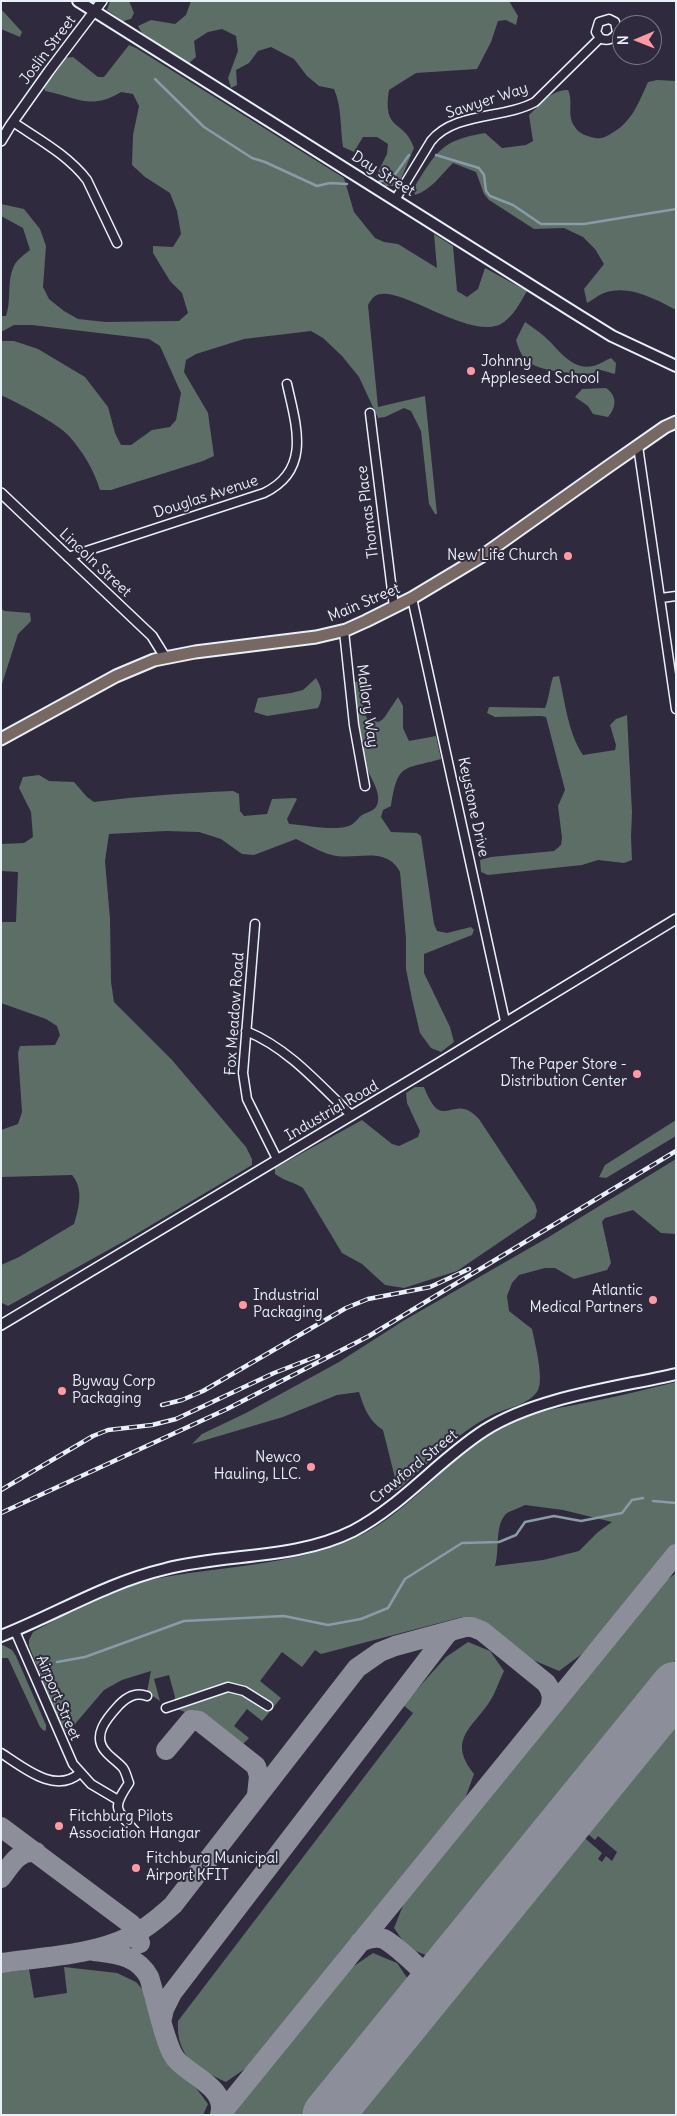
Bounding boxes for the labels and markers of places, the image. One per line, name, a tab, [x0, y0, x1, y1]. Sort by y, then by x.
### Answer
place label: Johnny Appleseed School	[481, 353, 599, 388]
marker: Johnny Appleseed School	[465, 365, 477, 377]
place label: New Life Church	[447, 547, 558, 565]
marker: New Life Church	[562, 550, 574, 562]
place label: The Paper Store - Distribution Center	[500, 1056, 627, 1091]
marker: The Paper Store - Distribution Center	[631, 1068, 643, 1080]
place label: Atlantic Medical Partners	[530, 1282, 643, 1317]
place label: Industrial Packaging	[253, 1287, 323, 1322]
marker: Atlantic Medical Partners	[647, 1294, 659, 1306]
marker: Industrial Packaging	[237, 1299, 249, 1311]
place label: Byway Corp Packaging	[72, 1373, 156, 1408]
marker: Byway Corp Packaging	[56, 1385, 68, 1397]
place label: Newco Hauling, LLC.	[214, 1449, 301, 1484]
marker: Newco Hauling, LLC.	[305, 1461, 317, 1473]
place label: Fitchburg Pilots Association Hangar	[69, 1808, 200, 1843]
marker: Fitchburg Pilots Association Hangar	[53, 1820, 65, 1832]
place label: Fitchburg Municipal Airport KFIT	[146, 1850, 278, 1885]
marker: Fitchburg Municipal Airport KFIT	[130, 1862, 142, 1874]

